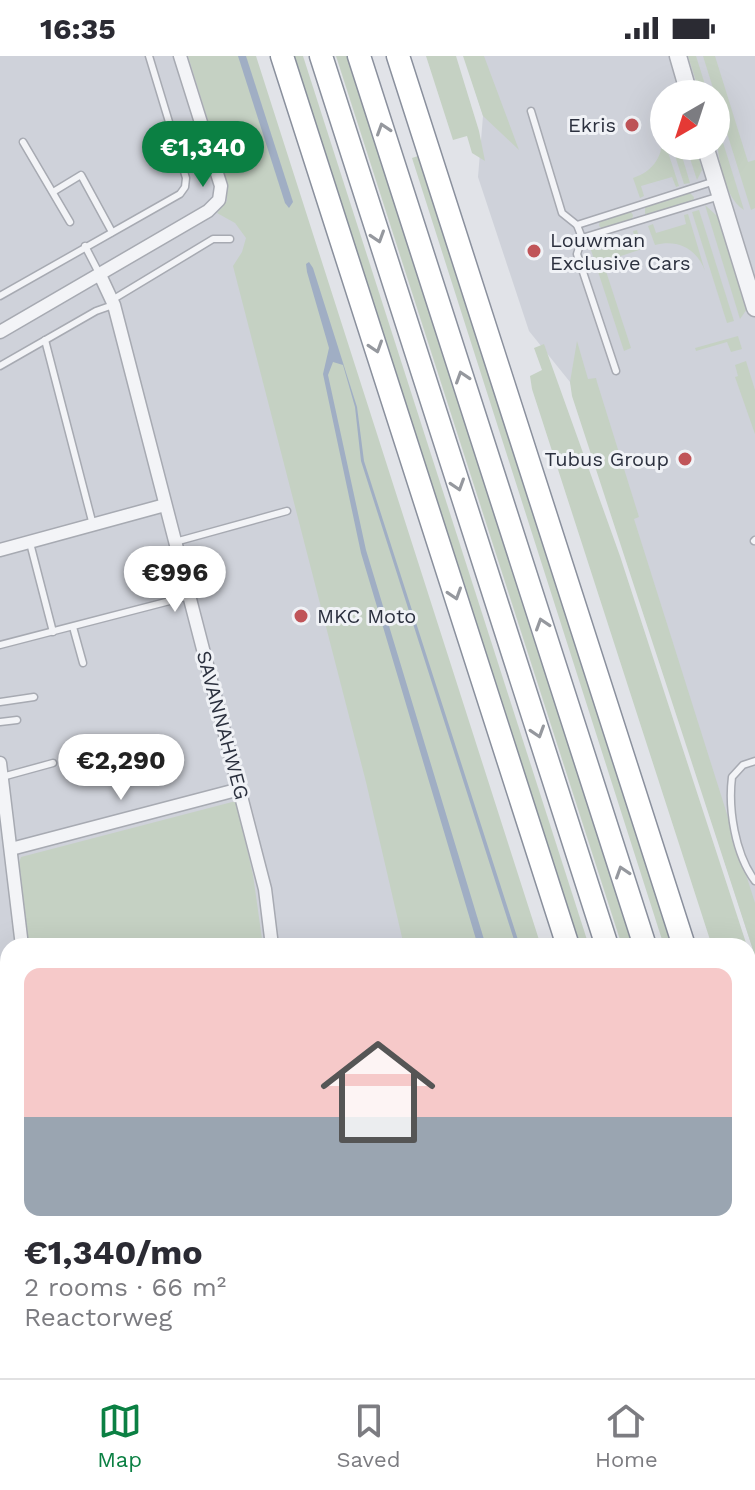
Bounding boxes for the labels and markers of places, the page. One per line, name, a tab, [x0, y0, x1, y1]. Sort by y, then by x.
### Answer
place label: Ekris	[568, 113, 616, 137]
marker: Ekris	[623, 116, 641, 134]
pin: €1,340	[138, 121, 268, 189]
place label: Louwman Exclusive Cars	[550, 228, 691, 275]
marker: Louwman Exclusive Cars	[525, 242, 543, 260]
place label: Tubus Group	[544, 447, 669, 471]
marker: Tubus Group	[676, 450, 694, 468]
pin: €996	[128, 546, 222, 614]
place label: MKC Moto	[317, 604, 416, 628]
marker: MKC Moto	[292, 607, 310, 625]
pin: €2,290	[56, 734, 186, 802]

